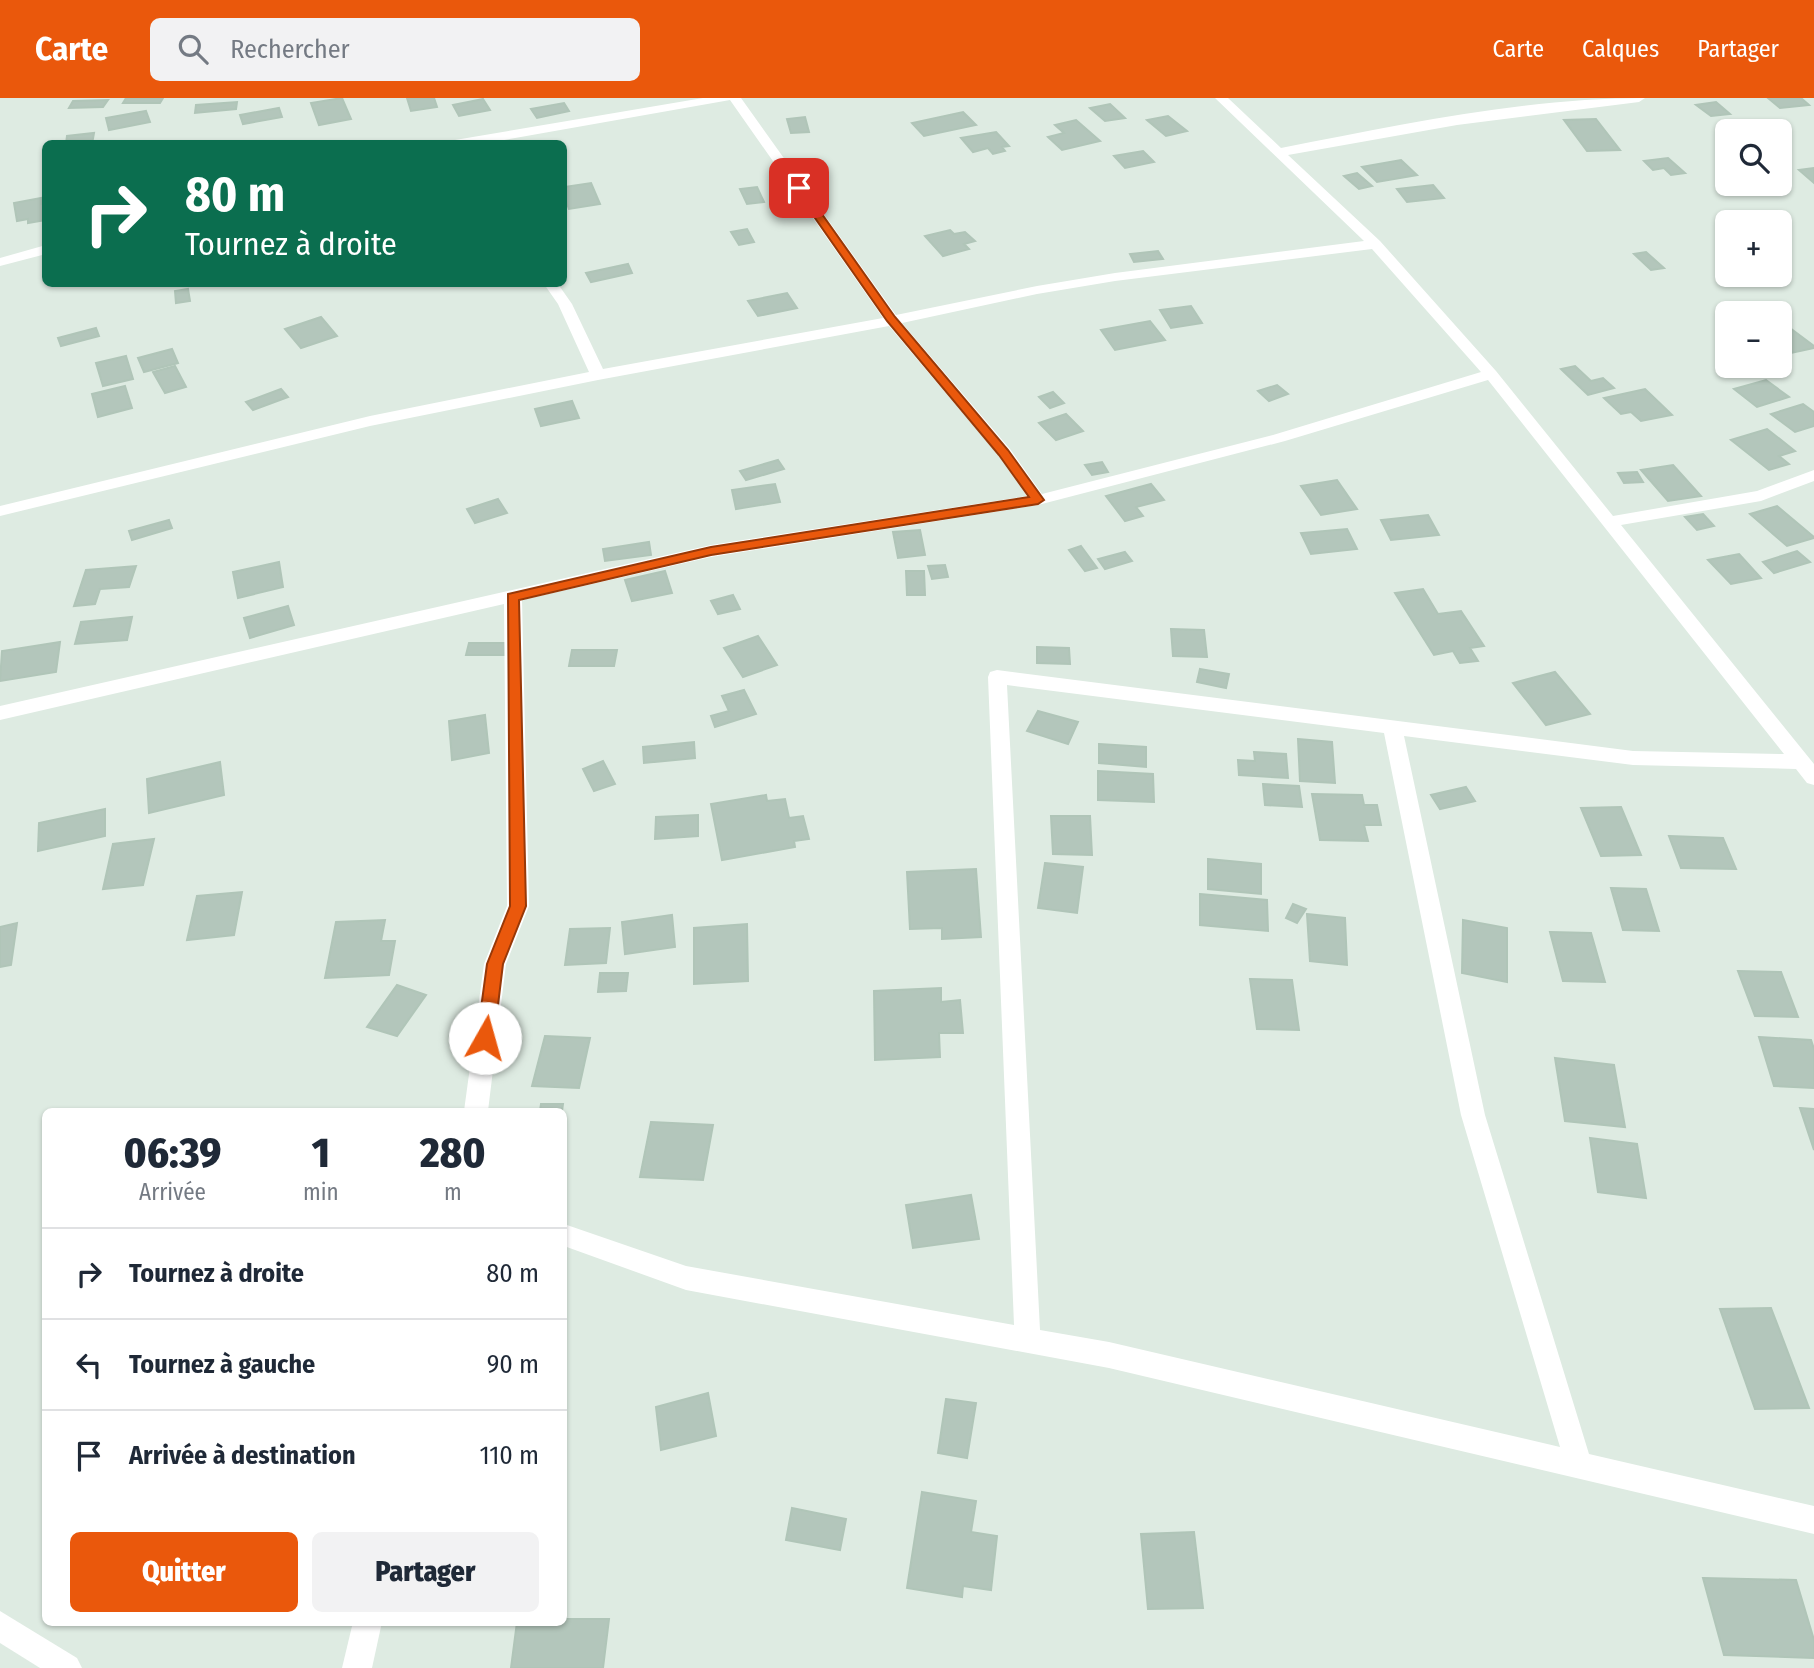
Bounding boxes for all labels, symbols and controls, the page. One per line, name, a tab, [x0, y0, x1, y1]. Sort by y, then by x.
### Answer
search box	[150, 18, 640, 81]
text: Carte	[35, 29, 108, 69]
icon: search	[174, 30, 212, 68]
text: Rechercher	[230, 34, 350, 65]
text: Carte	[1493, 35, 1544, 63]
text: Calques	[1582, 35, 1659, 63]
text: Partager	[1697, 35, 1779, 63]
map controls	[1715, 119, 1792, 378]
button: search	[1715, 119, 1792, 196]
pin	[769, 158, 829, 218]
text: 80 m	[185, 165, 285, 224]
icon: right	[70, 168, 161, 259]
icon: arrive	[780, 169, 818, 207]
button: +	[1715, 210, 1792, 287]
text: Tournez à droite	[185, 225, 397, 263]
button: −	[1715, 301, 1792, 378]
position arrow	[448, 1001, 522, 1075]
text: 06:39	[123, 1128, 222, 1178]
text: 1	[312, 1128, 330, 1178]
text: 280	[420, 1128, 486, 1178]
text: Arrivée	[139, 1178, 206, 1206]
text: min	[303, 1178, 339, 1206]
text: m	[444, 1178, 462, 1206]
icon: right	[70, 1255, 108, 1293]
text: Tournez à droite	[129, 1258, 304, 1289]
text: 80 m	[486, 1258, 539, 1289]
icon: left	[70, 1346, 108, 1384]
text: Tournez à gauche	[129, 1349, 315, 1380]
text: 90 m	[487, 1349, 539, 1380]
icon: arrive	[70, 1437, 108, 1475]
text: Arrivée à destination	[129, 1440, 356, 1471]
text: 110 m	[479, 1440, 539, 1471]
button: Quitter	[70, 1532, 298, 1612]
button: Partager	[312, 1532, 539, 1612]

